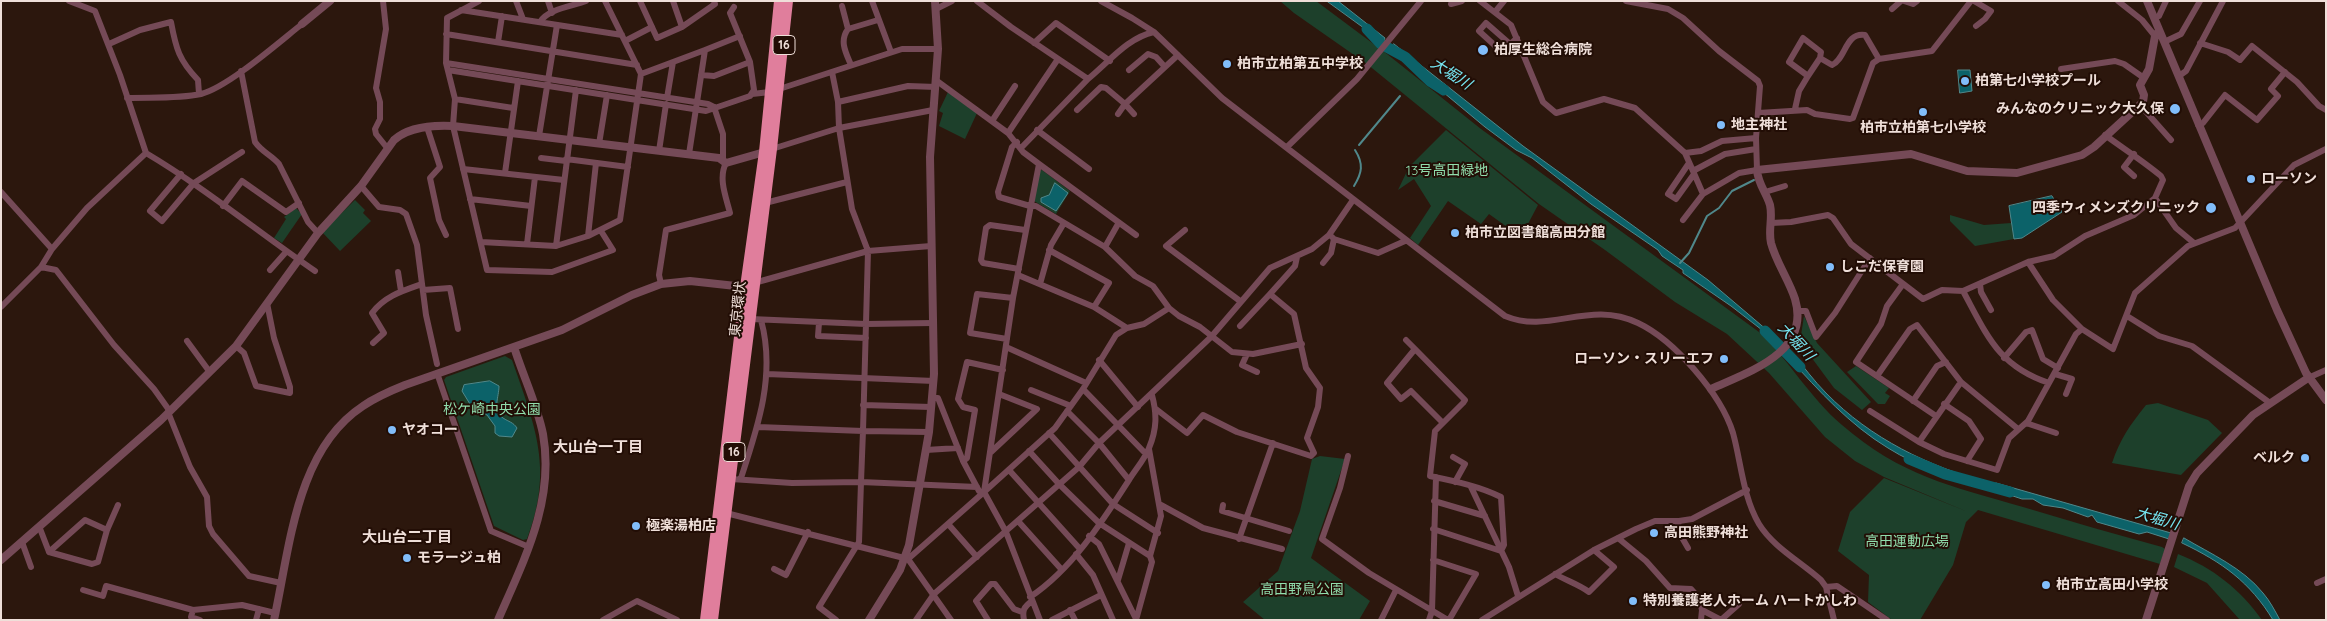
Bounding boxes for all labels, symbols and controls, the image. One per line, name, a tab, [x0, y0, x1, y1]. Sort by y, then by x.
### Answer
road number: 16	[773, 36, 795, 54]
place label: 柏厚生総合病院	[1494, 42, 1592, 58]
marker: 柏厚生総合病院	[1476, 43, 1490, 57]
water label: 大堀川	[1427, 54, 1475, 94]
place label: 柏市立柏第五中学校	[1237, 56, 1363, 72]
marker: 柏市立柏第五中学校	[1221, 58, 1233, 70]
place label: 柏第七小学校プール	[1975, 73, 2101, 89]
marker: 柏第七小学校プール	[1959, 75, 1971, 87]
place label: みんなのクリニック大久保	[1996, 101, 2164, 117]
marker: みんなのクリニック大久保	[2168, 102, 2182, 116]
marker: 柏市立柏第七小学校	[1917, 106, 1929, 118]
place label: 地主神社	[1731, 117, 1787, 133]
marker: 地主神社	[1715, 119, 1727, 131]
place label: 柏市立柏第七小学校	[1860, 120, 1986, 136]
park label: 13号高田緑地	[1406, 163, 1488, 179]
place label: ローソン	[2261, 171, 2317, 187]
marker: ローソン	[2245, 173, 2257, 185]
place label: 四季ウィメンズクリニック	[2032, 200, 2200, 216]
marker: 四季ウィメンズクリニック	[2204, 201, 2218, 215]
place label: 柏市立図書館高田分館	[1465, 225, 1605, 241]
marker: 柏市立図書館高田分館	[1449, 227, 1461, 239]
place label: しこだ保育園	[1840, 259, 1924, 275]
marker: しこだ保育園	[1824, 261, 1836, 273]
street label: 東京環状	[727, 280, 749, 338]
water label: 大堀川	[1774, 319, 1818, 365]
place label: ローソン・スリーエフ	[1574, 351, 1714, 367]
marker: ローソン・スリーエフ	[1718, 353, 1730, 365]
park label: 松ケ崎中央公園	[443, 402, 541, 418]
place label: ヤオコー	[402, 422, 458, 438]
marker: ヤオコー	[386, 424, 398, 436]
district label: 大山台一丁目	[553, 438, 643, 456]
road number: 16	[723, 442, 745, 462]
place label: ベルク	[2253, 450, 2295, 466]
marker: ベルク	[2299, 452, 2311, 464]
water label: 大堀川	[2133, 504, 2181, 534]
place label: 極楽湯柏店	[646, 518, 716, 534]
marker: 極楽湯柏店	[630, 520, 642, 532]
place label: 高田熊野神社	[1664, 525, 1748, 541]
marker: 高田熊野神社	[1648, 527, 1660, 539]
district label: 大山台二丁目	[362, 528, 452, 546]
park label: 高田運動広場	[1865, 534, 1949, 550]
place label: モラージュ柏	[417, 550, 501, 566]
marker: モラージュ柏	[401, 552, 413, 564]
place label: 柏市立高田小学校	[2056, 577, 2168, 593]
marker: 柏市立高田小学校	[2040, 579, 2052, 591]
park label: 高田野鳥公園	[1260, 582, 1344, 598]
place label: 特別養護老人ホーム ハートかしわ	[1643, 593, 1857, 609]
marker: 特別養護老人ホーム ハートかしわ	[1627, 595, 1639, 607]

